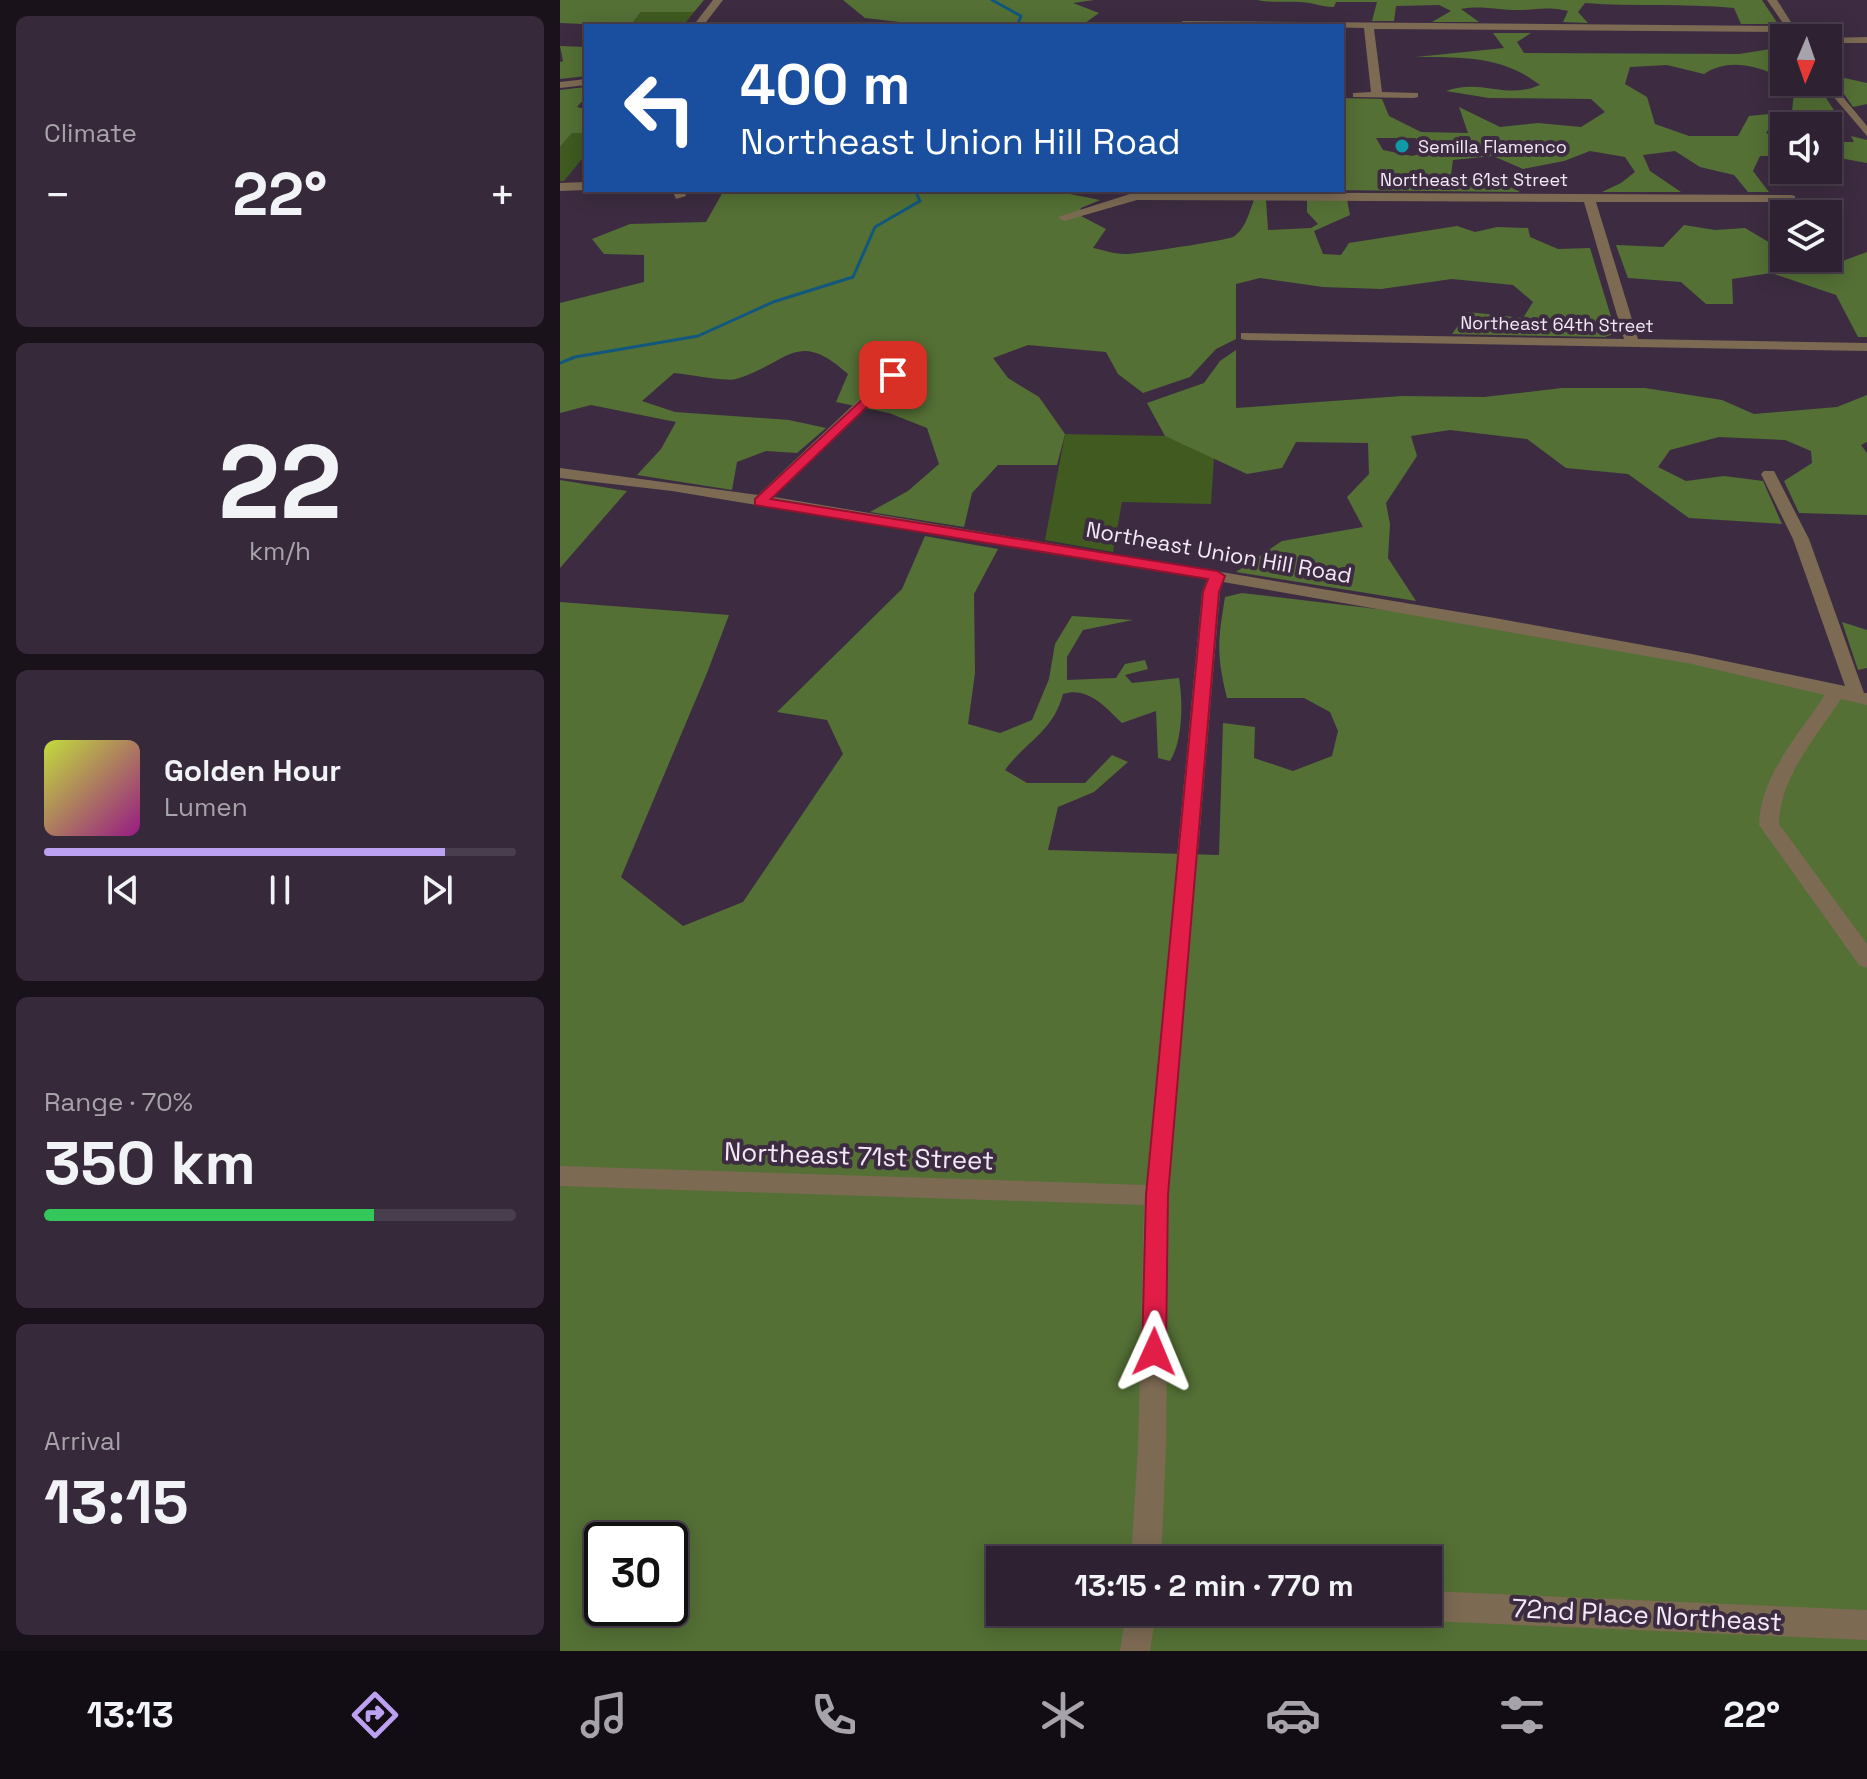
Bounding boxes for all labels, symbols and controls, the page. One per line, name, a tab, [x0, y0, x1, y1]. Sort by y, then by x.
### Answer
north arrow	[1770, 24, 1842, 96]
map controls	[1770, 24, 1842, 272]
text: 400 m	[740, 49, 910, 120]
icon: left	[608, 56, 712, 160]
button: sound	[1770, 112, 1842, 184]
text: Climate	[44, 116, 137, 150]
text: Northeast Union Hill Road	[740, 119, 1181, 165]
place label: Semilla Flamenco	[1418, 135, 1567, 158]
marker: Semilla Flamenco	[1393, 137, 1411, 155]
text: 22°	[233, 156, 327, 233]
text: −	[44, 167, 71, 223]
text: +	[489, 167, 516, 223]
street label: Northeast 61st Street	[1380, 168, 1568, 191]
button: layers	[1770, 200, 1842, 272]
street label: Northeast 64th Street	[1460, 311, 1654, 337]
pin	[859, 341, 927, 409]
icon: arrive	[871, 353, 915, 397]
text: 22	[218, 416, 342, 548]
street label: Northeast Union Hill Road	[1084, 515, 1354, 589]
text: km/h	[249, 534, 311, 568]
text: Golden Hour	[164, 751, 341, 790]
text: Lumen	[164, 790, 248, 824]
icon: previous	[101, 868, 145, 912]
icon: pause	[258, 868, 302, 912]
icon: next	[415, 868, 459, 912]
text: Range · 70%	[44, 1085, 193, 1119]
text: 350 km	[44, 1125, 256, 1202]
street label: Northeast 71st Street	[723, 1134, 995, 1178]
position arrow	[1112, 1310, 1196, 1394]
text: Arrival	[44, 1424, 121, 1458]
text: 13:15	[44, 1464, 189, 1541]
speed limit sign: 30	[584, 1522, 688, 1626]
text: 13:15 · 2 min · 770 m	[1074, 1566, 1354, 1605]
street label: 72nd Place Northeast	[1511, 1591, 1783, 1639]
icon: directions	[347, 1687, 403, 1743]
icon: music	[576, 1687, 632, 1743]
icon: phone	[806, 1687, 862, 1743]
icon: climate	[1035, 1687, 1091, 1743]
icon: car	[1265, 1687, 1321, 1743]
icon: filters	[1494, 1687, 1550, 1743]
text: 13:13	[87, 1692, 174, 1738]
text: 22°	[1723, 1692, 1780, 1738]

